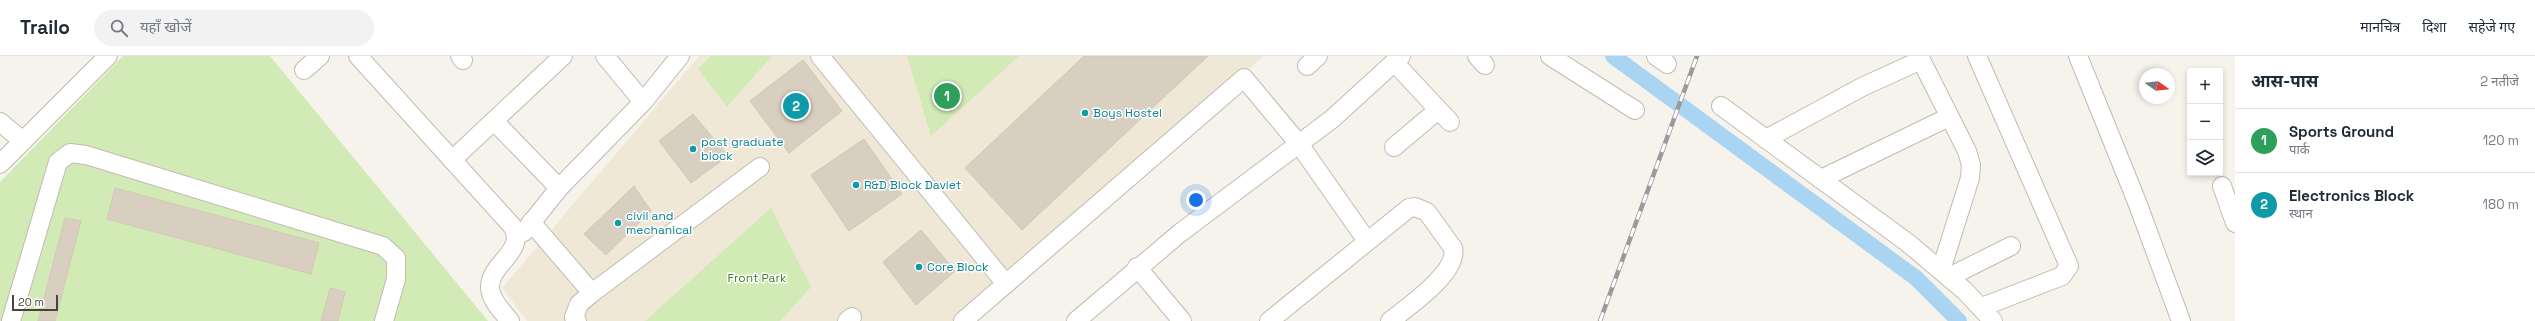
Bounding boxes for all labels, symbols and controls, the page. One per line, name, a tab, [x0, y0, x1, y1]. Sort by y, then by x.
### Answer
search box	[94, 10, 374, 46]
text: Trailo	[20, 15, 70, 40]
icon: search	[108, 17, 130, 39]
text: यहाँ खोजें	[140, 17, 192, 36]
text: मानचित्र	[2360, 18, 2400, 36]
text: दिशा	[2422, 18, 2446, 36]
text: सहेजे गए	[2468, 18, 2515, 36]
north arrow	[2139, 68, 2175, 104]
map controls	[2187, 68, 2223, 176]
button: +	[2187, 68, 2223, 104]
text: आस-पास	[2251, 70, 2318, 92]
text: 2 नतीजे	[2480, 73, 2519, 90]
pin: 1	[934, 81, 960, 111]
pin: 2	[783, 91, 809, 121]
button: −	[2187, 104, 2223, 140]
place label: Boys Hostel	[1093, 105, 1162, 121]
marker: Boys Hostel	[1080, 108, 1090, 118]
text: Sports Ground	[2289, 122, 2394, 141]
text: 1	[2261, 132, 2267, 149]
text: 120 m	[2483, 132, 2519, 149]
place label: post graduate block	[701, 134, 784, 164]
button: layers	[2187, 140, 2223, 176]
text: पार्क	[2289, 141, 2310, 158]
marker: post graduate block	[688, 144, 698, 154]
place label: R&D Block Daviet	[864, 177, 961, 193]
marker: R&D Block Daviet	[851, 180, 861, 190]
text: Electronics Block	[2289, 186, 2414, 205]
your location	[1186, 190, 1206, 210]
text: 2	[2260, 196, 2268, 213]
text: 180 m	[2483, 196, 2519, 213]
text: स्थान	[2289, 205, 2313, 222]
place label: civil and mechanical	[626, 208, 692, 238]
marker: civil and mechanical	[613, 218, 623, 228]
place label: Core Block	[927, 259, 989, 275]
marker: Core Block	[914, 262, 924, 272]
park label: Front Park	[728, 270, 787, 286]
scale bar	[12, 293, 58, 312]
text: 20 m	[18, 295, 44, 309]

